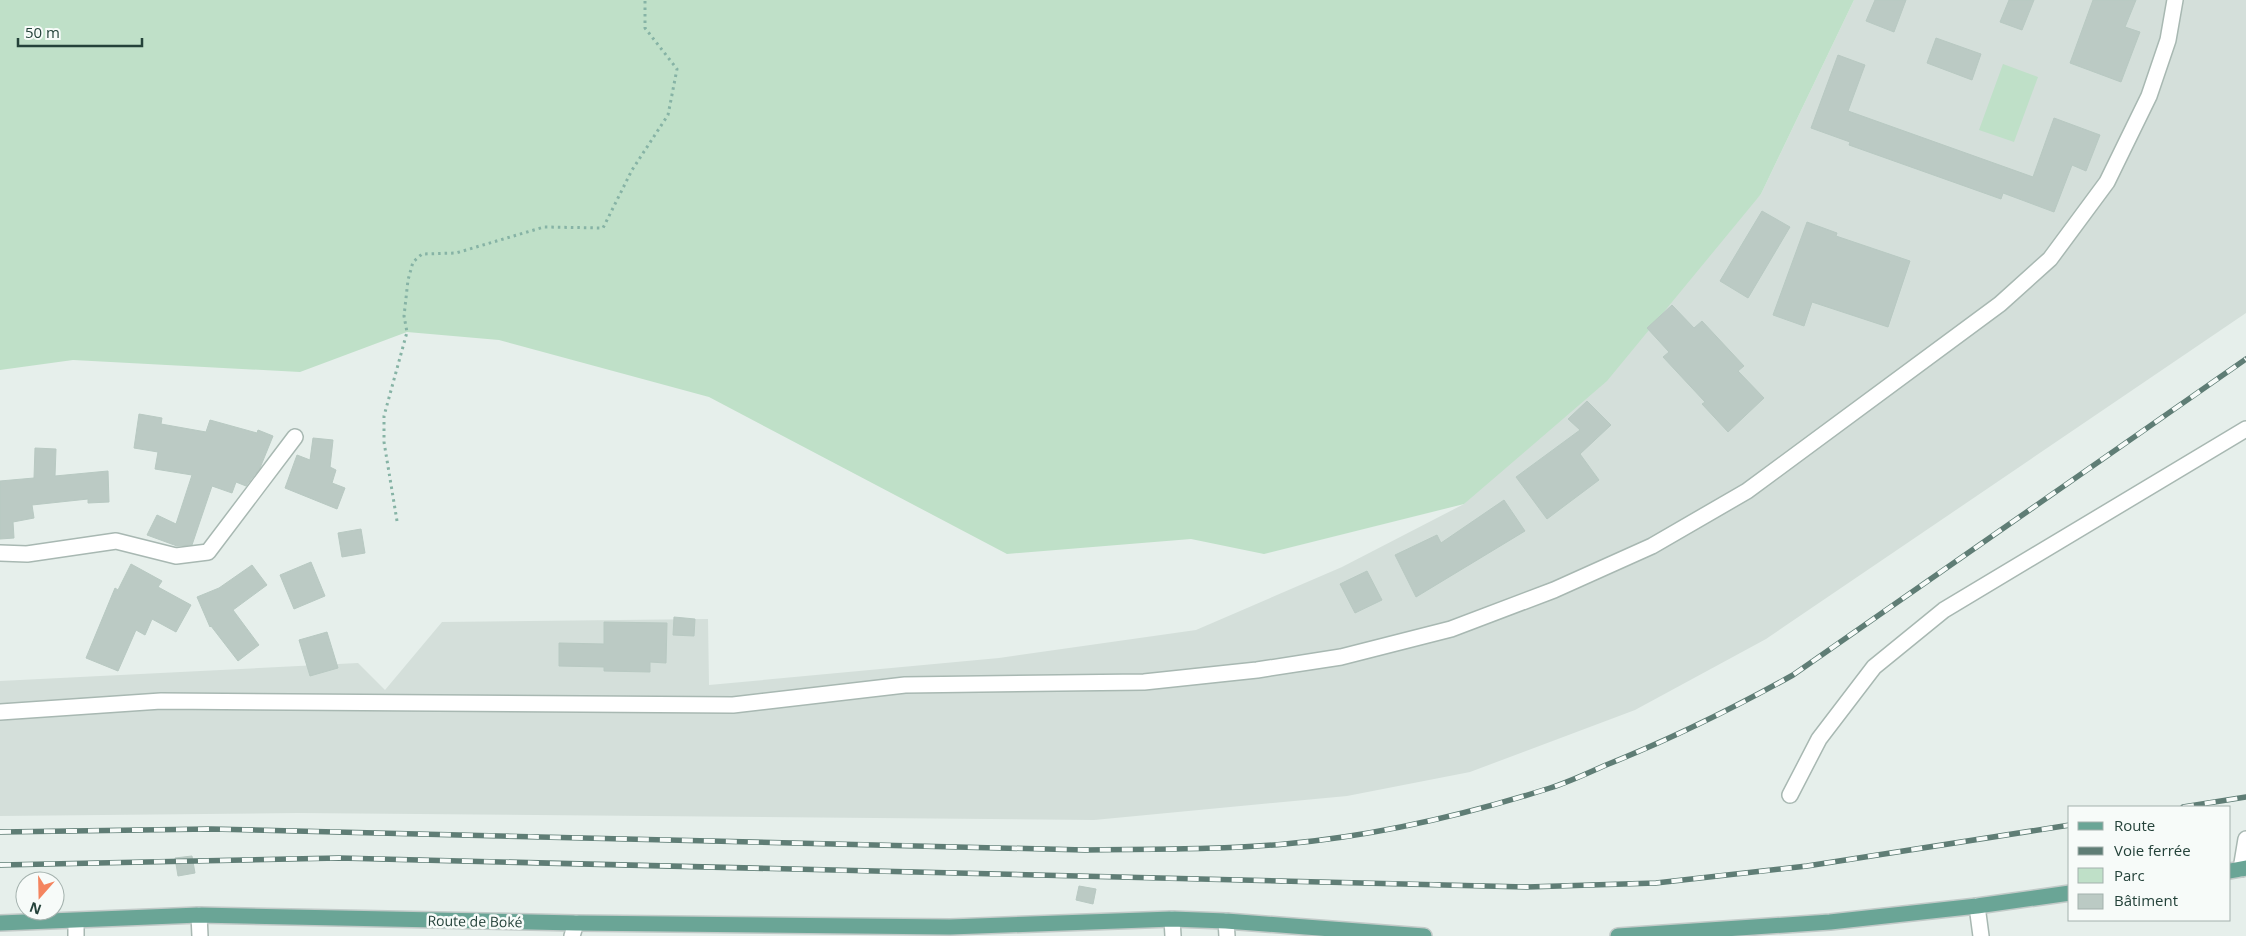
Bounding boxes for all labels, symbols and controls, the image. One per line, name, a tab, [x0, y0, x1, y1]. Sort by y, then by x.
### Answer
scale bar	[18, 15, 141, 47]
text: 50 m	[25, 22, 60, 42]
legend	[2068, 806, 2231, 921]
text: Route	[2114, 815, 2155, 835]
text: Voie ferrée	[2114, 840, 2191, 860]
text: Parc	[2114, 865, 2145, 885]
north arrow	[15, 871, 65, 921]
text: Bâtiment	[2114, 890, 2178, 910]
text: N	[27, 898, 44, 920]
street label: Route de Boké	[427, 911, 523, 931]

